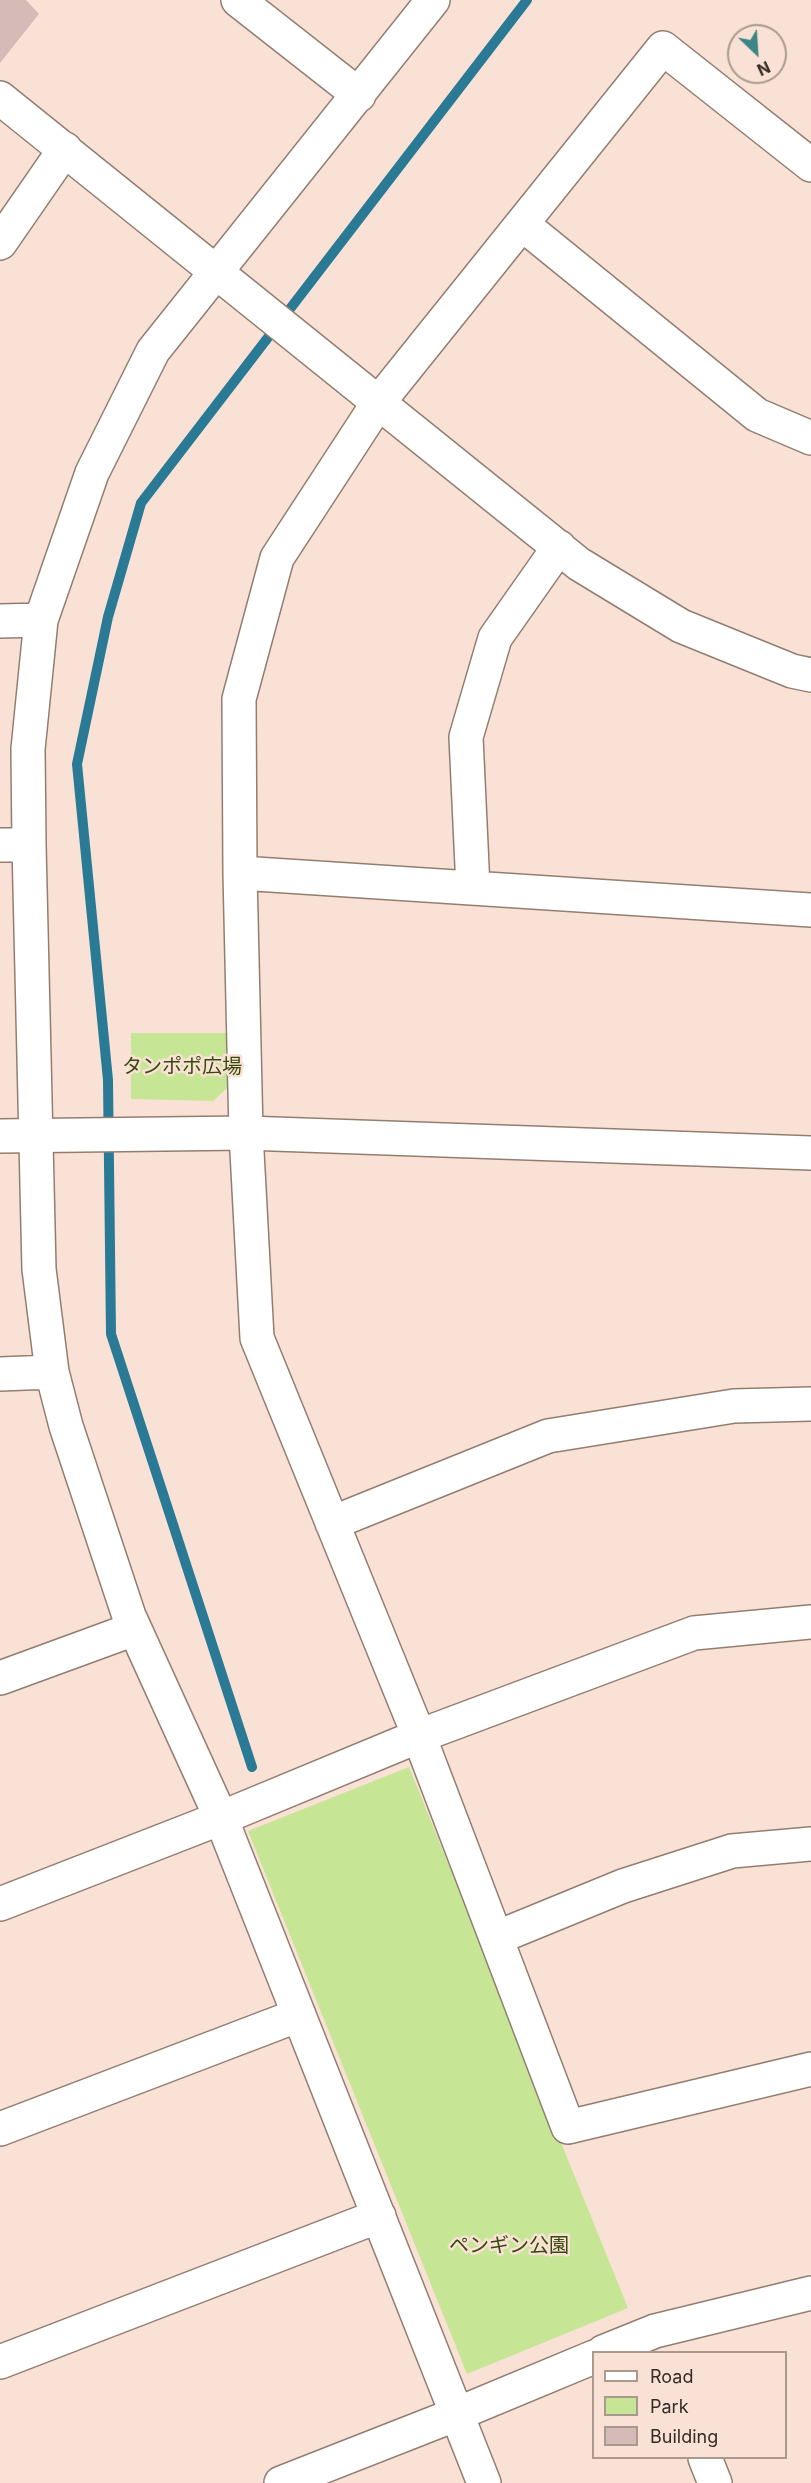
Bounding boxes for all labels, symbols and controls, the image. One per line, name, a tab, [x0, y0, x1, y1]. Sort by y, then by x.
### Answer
north arrow	[727, 24, 787, 84]
text: N	[754, 57, 774, 80]
park label: タンポポ広場	[122, 1055, 242, 1079]
park label: ペンギン公園	[449, 2234, 569, 2258]
legend	[592, 2351, 787, 2459]
text: Road	[650, 2366, 693, 2387]
text: Park	[650, 2396, 689, 2417]
text: Building	[650, 2426, 718, 2447]

